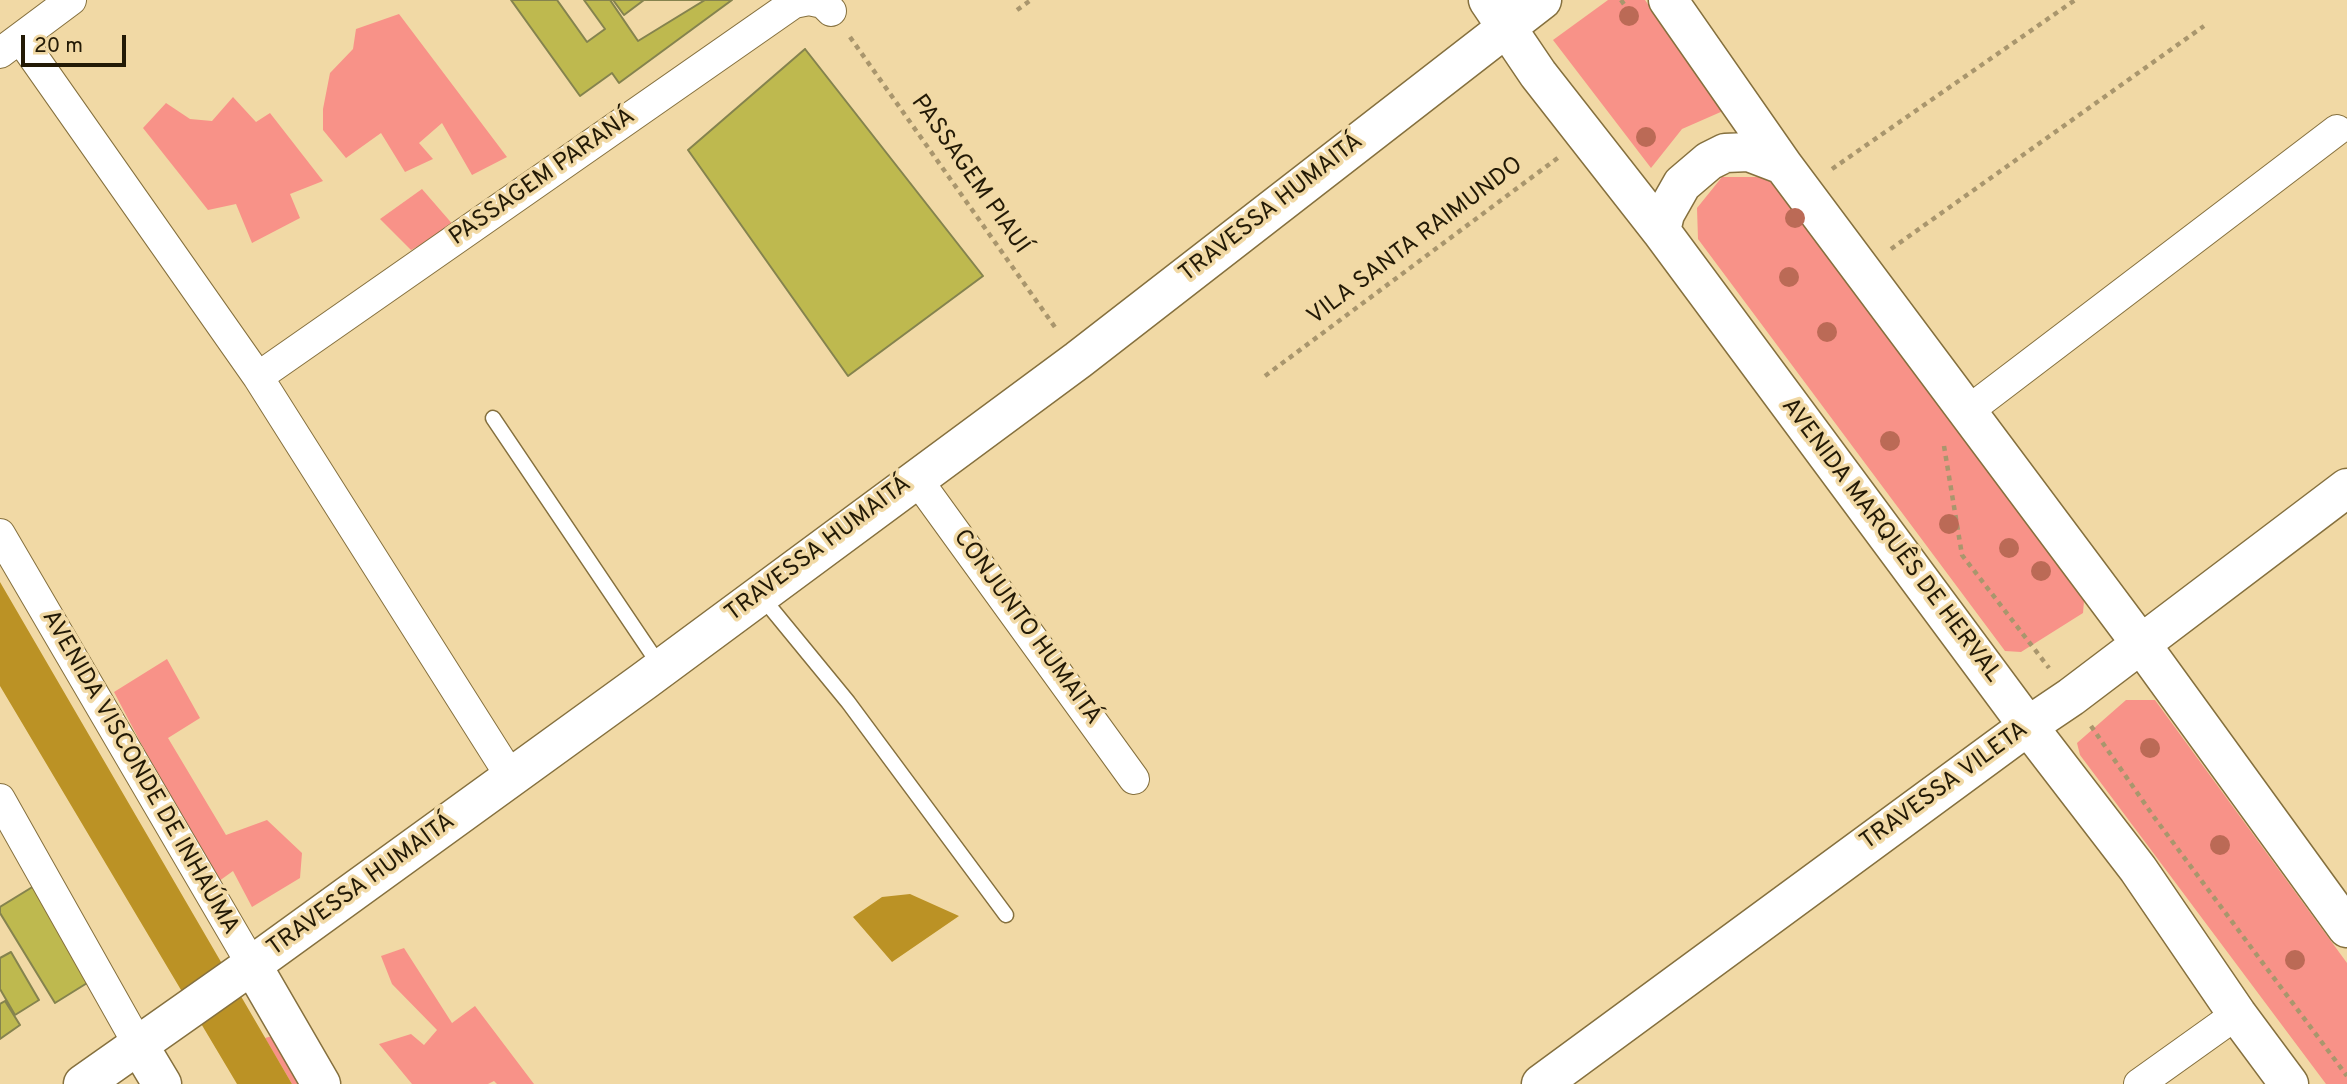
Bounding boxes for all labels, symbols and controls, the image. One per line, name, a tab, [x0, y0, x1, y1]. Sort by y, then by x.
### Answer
scale bar	[24, 21, 130, 65]
text: 20 m	[34, 33, 83, 60]
street label: PASSAGEM PIAUÍ	[903, 90, 1035, 260]
street label: PASSAGEM PARANÁ	[445, 103, 641, 253]
street label: TRAVESSA HUMAITÁ	[1175, 128, 1369, 290]
street label: VILA SANTA RAIMUNDO	[1303, 152, 1529, 332]
street label: AVENIDA MARQUÊS DE HERVAL	[1774, 393, 2006, 689]
street label: TRAVESSA HUMAITÁ	[721, 471, 917, 629]
street label: CONJUNTO HUMAITÁ	[946, 525, 1106, 731]
street label: AVENIDA VISCONDE DE INHAÚMA	[34, 606, 244, 940]
street label: TRAVESSA VILETA	[1856, 716, 2034, 858]
street label: TRAVESSA HUMAITÁ	[263, 808, 461, 964]

